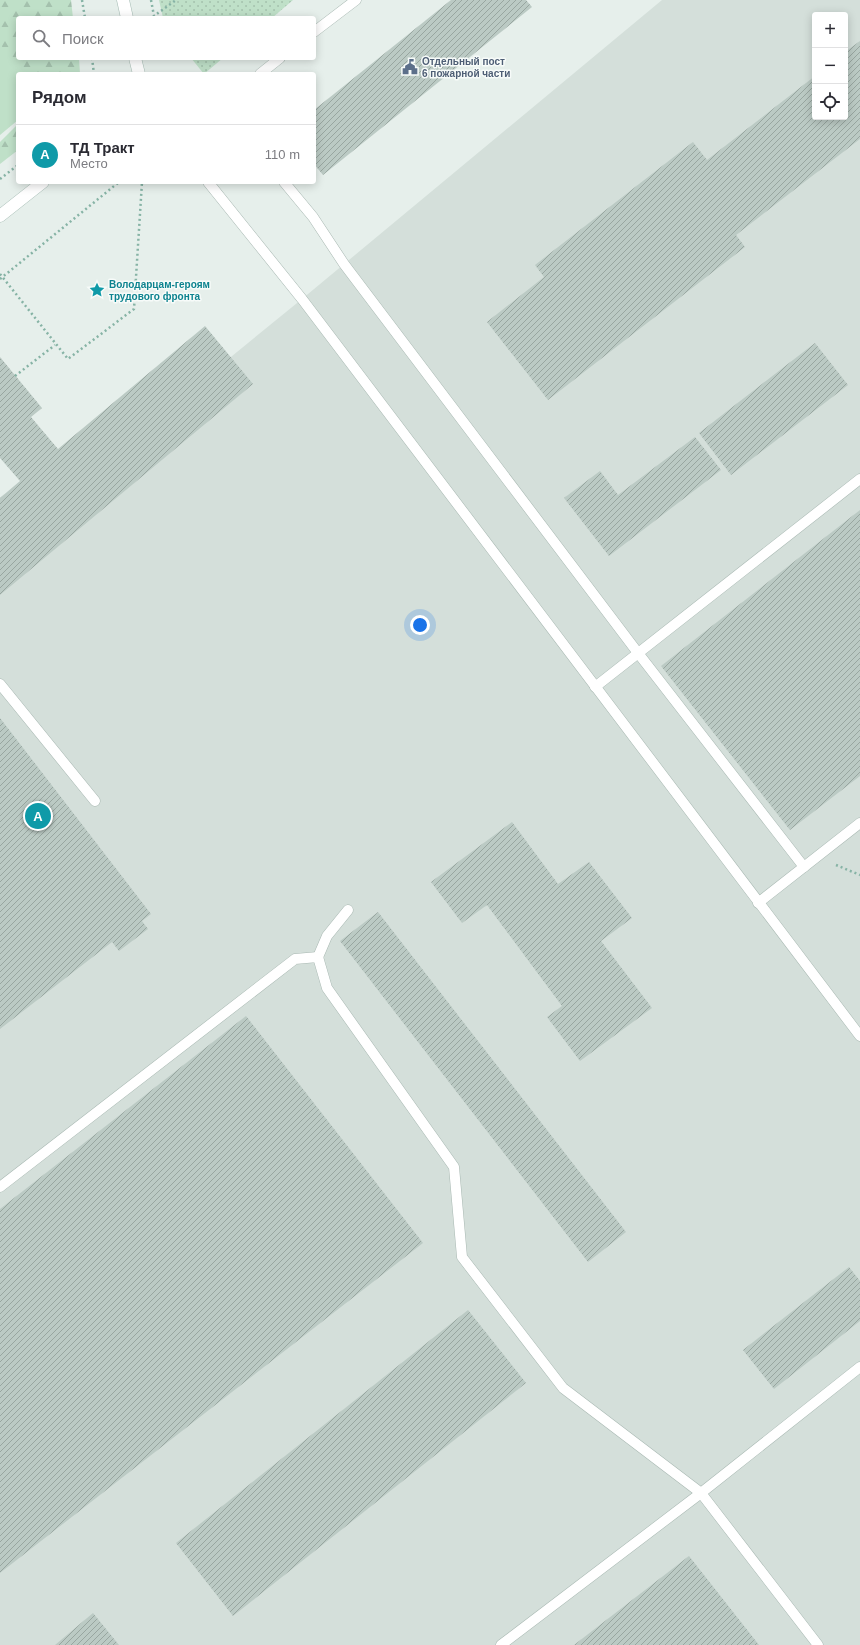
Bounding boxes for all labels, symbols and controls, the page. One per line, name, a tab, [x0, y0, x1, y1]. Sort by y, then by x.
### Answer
map controls	[812, 12, 848, 120]
button: +	[812, 12, 848, 48]
search box	[16, 16, 316, 60]
icon: search	[30, 27, 52, 49]
text: Поиск	[62, 30, 104, 47]
button: −	[812, 48, 848, 84]
place label: Отдельный пост 6 пожарной части	[422, 56, 510, 79]
public building icon: Отдельный пост 6 пожарной части	[401, 58, 419, 76]
button: locate	[812, 84, 848, 120]
text: Рядом	[32, 88, 87, 107]
text: ТД Тракт	[70, 139, 135, 156]
text: A	[40, 147, 50, 162]
text: 110 m	[265, 147, 300, 162]
text: Место	[70, 156, 108, 171]
place label: Володарцам-героям трудового фронта	[109, 279, 210, 302]
place icon: Володарцам-героям трудового фронта	[88, 281, 106, 299]
your location	[410, 615, 430, 635]
pin: A	[25, 801, 51, 831]

